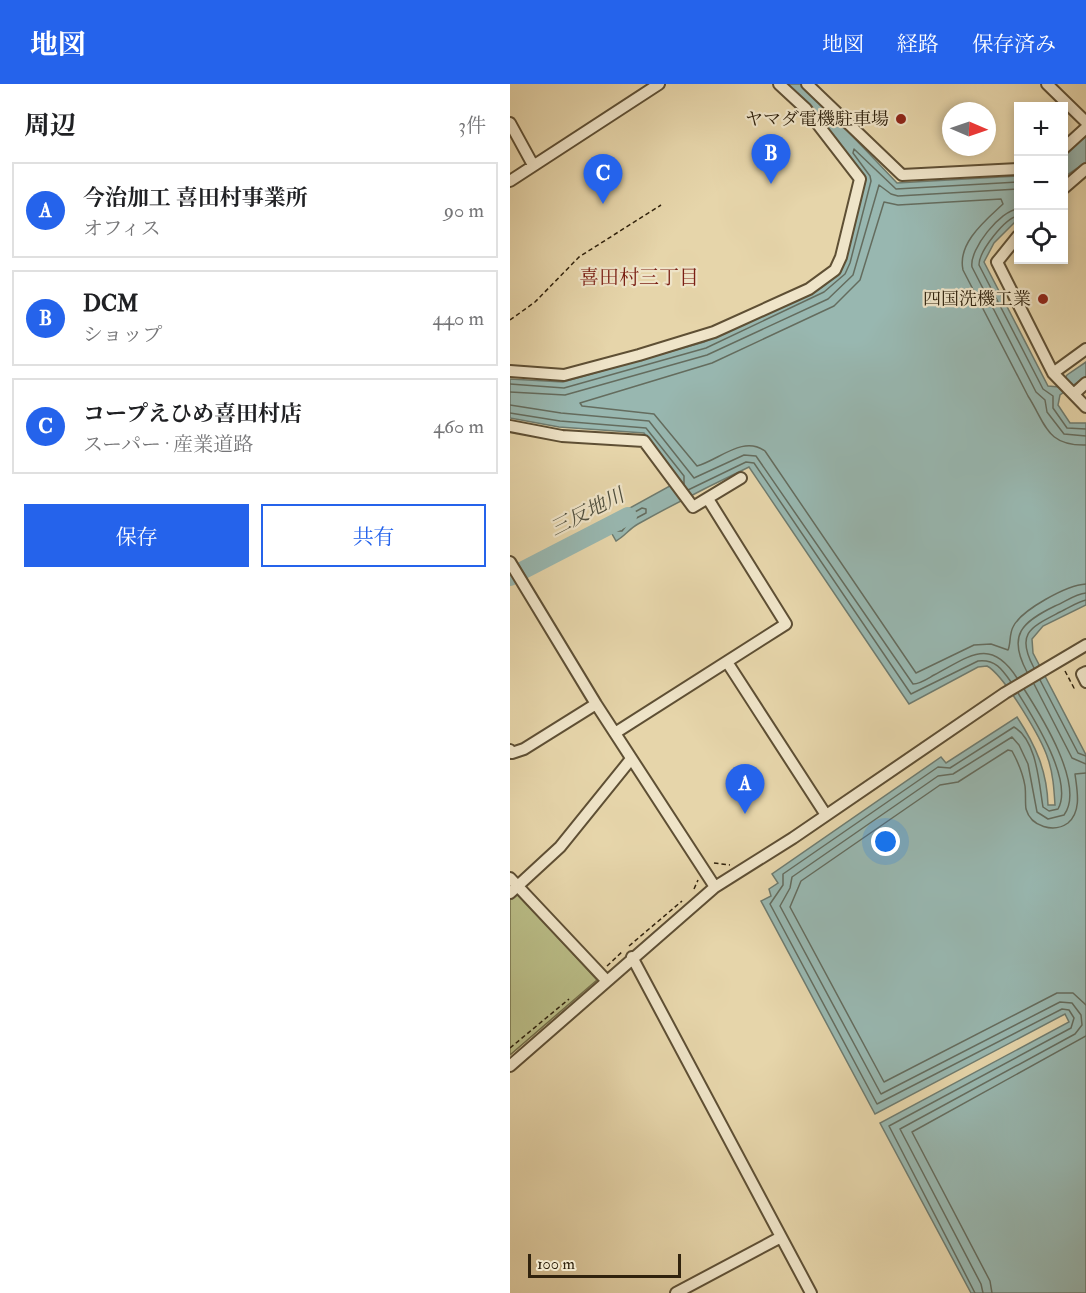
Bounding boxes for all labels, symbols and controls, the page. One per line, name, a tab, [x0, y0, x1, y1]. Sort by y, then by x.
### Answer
text: 地図	[30, 28, 86, 63]
text: 地図	[822, 31, 864, 58]
text: 経路	[897, 31, 939, 58]
text: 保存済み	[972, 31, 1056, 58]
north arrow	[942, 102, 996, 156]
map controls	[1014, 102, 1068, 264]
button: +	[1014, 102, 1068, 156]
place label: ヤマダ電機駐車場	[745, 108, 889, 131]
text: 周辺	[24, 110, 76, 142]
marker: ヤマダ電機駐車場	[894, 112, 908, 126]
text: 3件	[458, 113, 486, 138]
pin: B	[752, 135, 790, 184]
pin: C	[584, 154, 622, 204]
button: −	[1014, 156, 1068, 210]
text: 今治加工 喜田村事業所	[83, 184, 308, 212]
text: A	[39, 198, 52, 223]
text: 90 m	[444, 198, 484, 223]
button: locate	[1014, 210, 1068, 264]
text: オフィス	[83, 216, 161, 241]
district label: 喜田村三丁目	[579, 265, 699, 290]
place label: 四国洗機工業	[923, 288, 1031, 311]
text: DCM	[83, 290, 138, 318]
marker: 四国洗機工業	[1036, 292, 1050, 306]
text: B	[39, 306, 52, 331]
text: 440 m	[432, 306, 484, 331]
text: ショップ	[83, 322, 163, 347]
text: コープえひめ喜田村店	[83, 400, 302, 428]
text: C	[38, 414, 53, 439]
text: 460 m	[433, 414, 484, 439]
text: スーパー · 産業道路	[83, 432, 253, 457]
water label: 三反地川	[546, 482, 630, 541]
button: 保存	[24, 504, 249, 567]
button: 共有	[261, 504, 486, 567]
pin: A	[726, 764, 764, 814]
your location	[871, 827, 900, 856]
scale bar	[528, 1251, 681, 1278]
text: 100 m	[537, 1254, 575, 1274]

